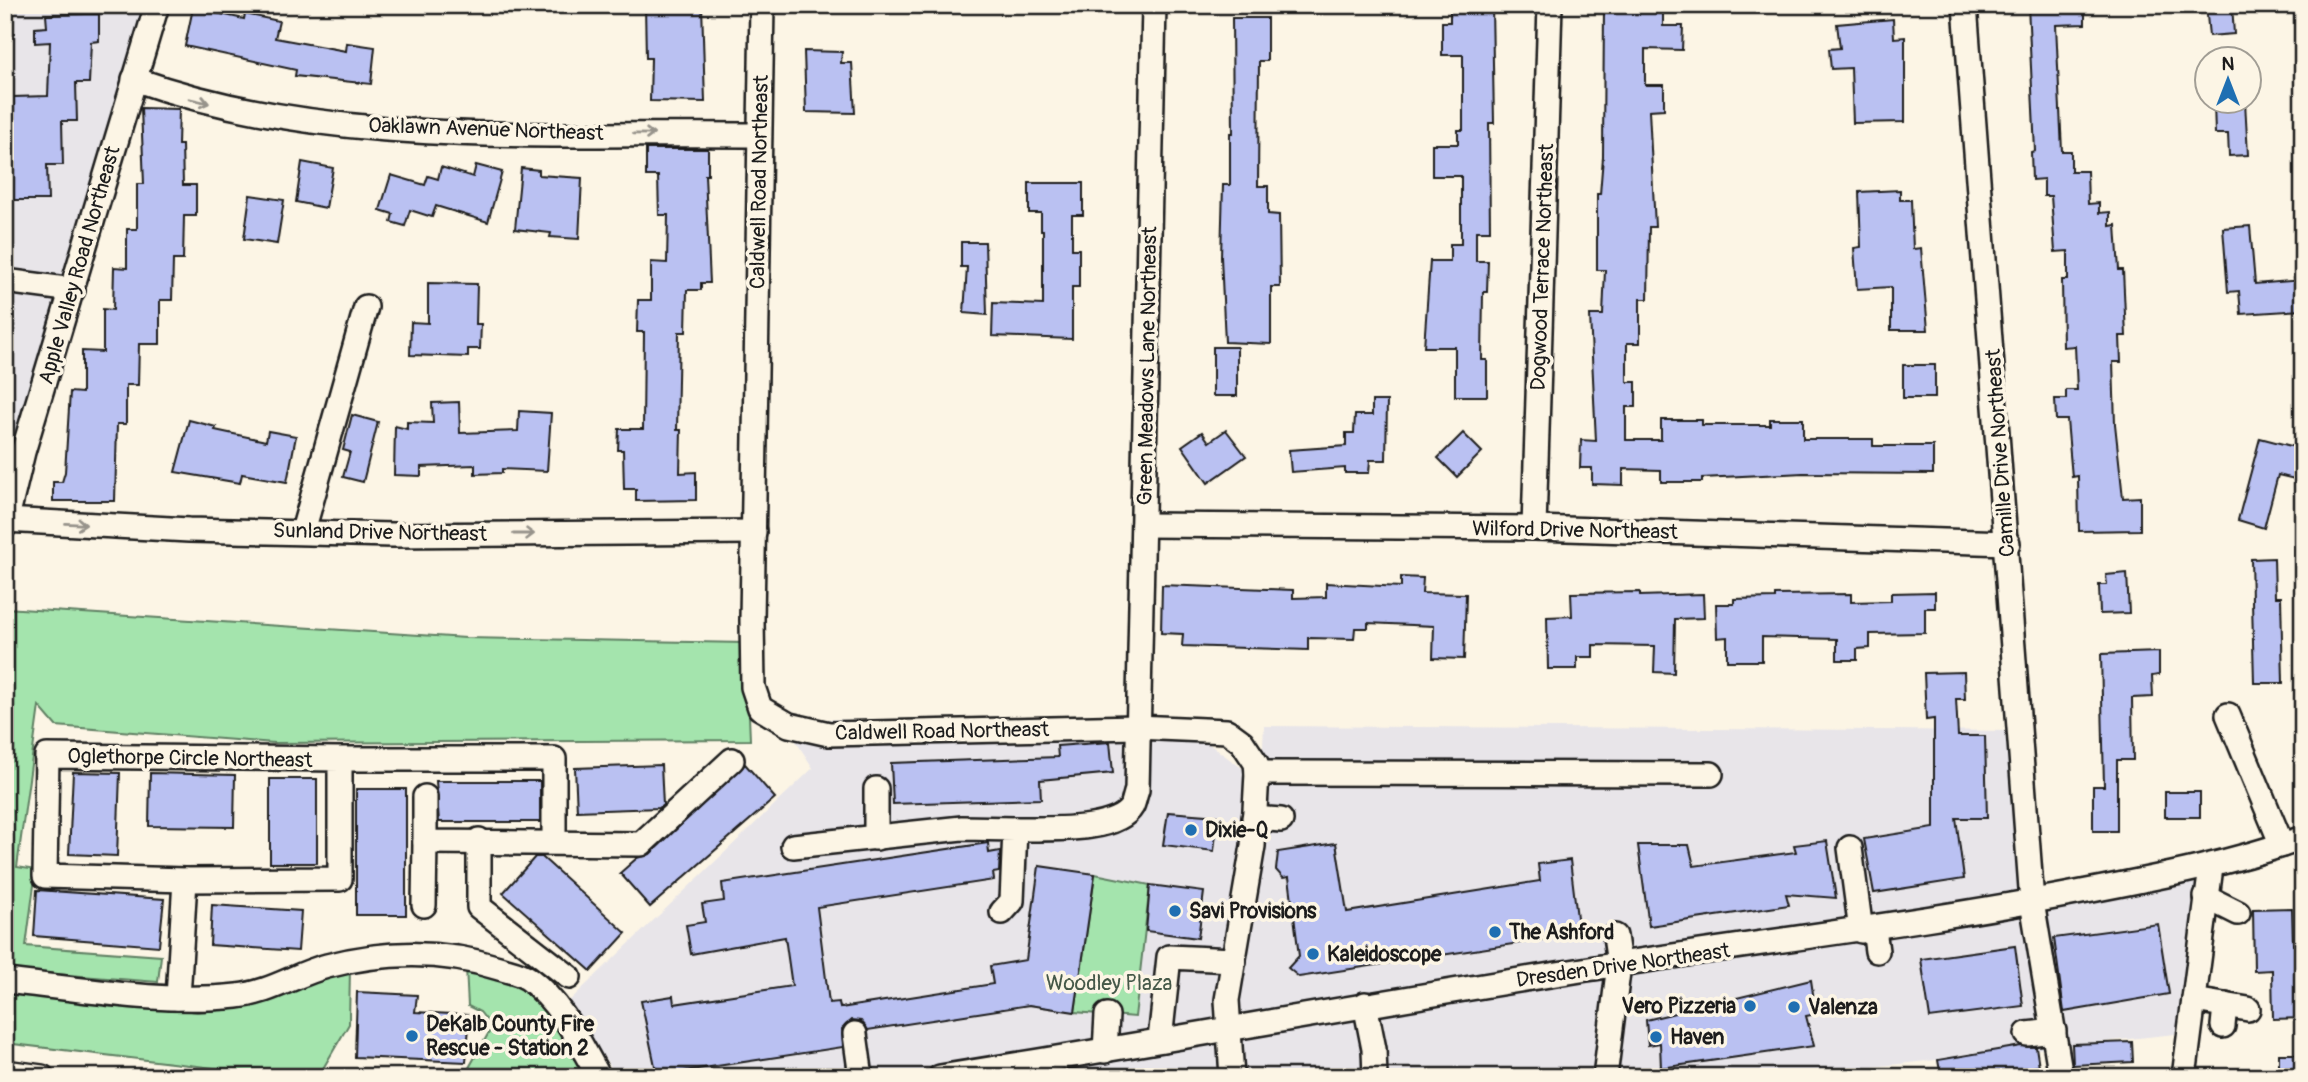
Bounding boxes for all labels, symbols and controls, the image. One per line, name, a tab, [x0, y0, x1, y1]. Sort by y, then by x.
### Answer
north arrow	[2192, 46, 2262, 116]
text: N	[2222, 52, 2235, 76]
street label: Caldwell Road Northeast	[744, 74, 775, 289]
one-way arrow	[187, 94, 210, 108]
street label: Oaklawn Avenue Northeast	[368, 112, 605, 147]
one-way arrow	[633, 127, 656, 140]
street label: Apple Valley Road Northeast	[32, 142, 127, 388]
street label: Dogwood Terrace Northeast	[1525, 143, 1560, 391]
street label: Green Meadows Lane Northeast	[1132, 226, 1163, 506]
street label: Camille Drive Northeast	[1980, 347, 2021, 558]
street label: Wilford Drive Northeast	[1472, 515, 1679, 546]
street label: Sunland Drive Northeast	[273, 517, 488, 548]
one-way arrow	[64, 518, 87, 531]
one-way arrow	[512, 527, 535, 541]
street label: Caldwell Road Northeast	[835, 716, 1050, 747]
street label: Oglethorpe Circle Northeast	[67, 743, 313, 774]
place label: Dixie-Q	[1205, 817, 1268, 844]
marker: Dixie-Q	[1183, 822, 1199, 838]
place label: Savi Provisions	[1189, 898, 1317, 925]
marker: Savi Provisions	[1167, 903, 1183, 919]
place label: The Ashford	[1508, 919, 1614, 946]
marker: The Ashford	[1487, 924, 1503, 940]
street label: Dresden Drive Northeast	[1514, 937, 1732, 994]
place label: Kaleidoscope	[1327, 941, 1442, 968]
marker: Kaleidoscope	[1305, 946, 1321, 962]
park label: Woodley Plaza	[1046, 970, 1172, 997]
place label: Vero Pizzeria	[1622, 993, 1736, 1020]
place label: Valenza	[1808, 994, 1878, 1021]
marker: Vero Pizzeria	[1742, 998, 1758, 1014]
marker: Valenza	[1786, 999, 1802, 1015]
place label: DeKalb County Fire Rescue - Station 2	[426, 1011, 595, 1062]
place label: Haven	[1670, 1024, 1724, 1051]
marker: DeKalb County Fire Rescue - Station 2	[404, 1028, 420, 1044]
marker: Haven	[1648, 1029, 1664, 1045]

